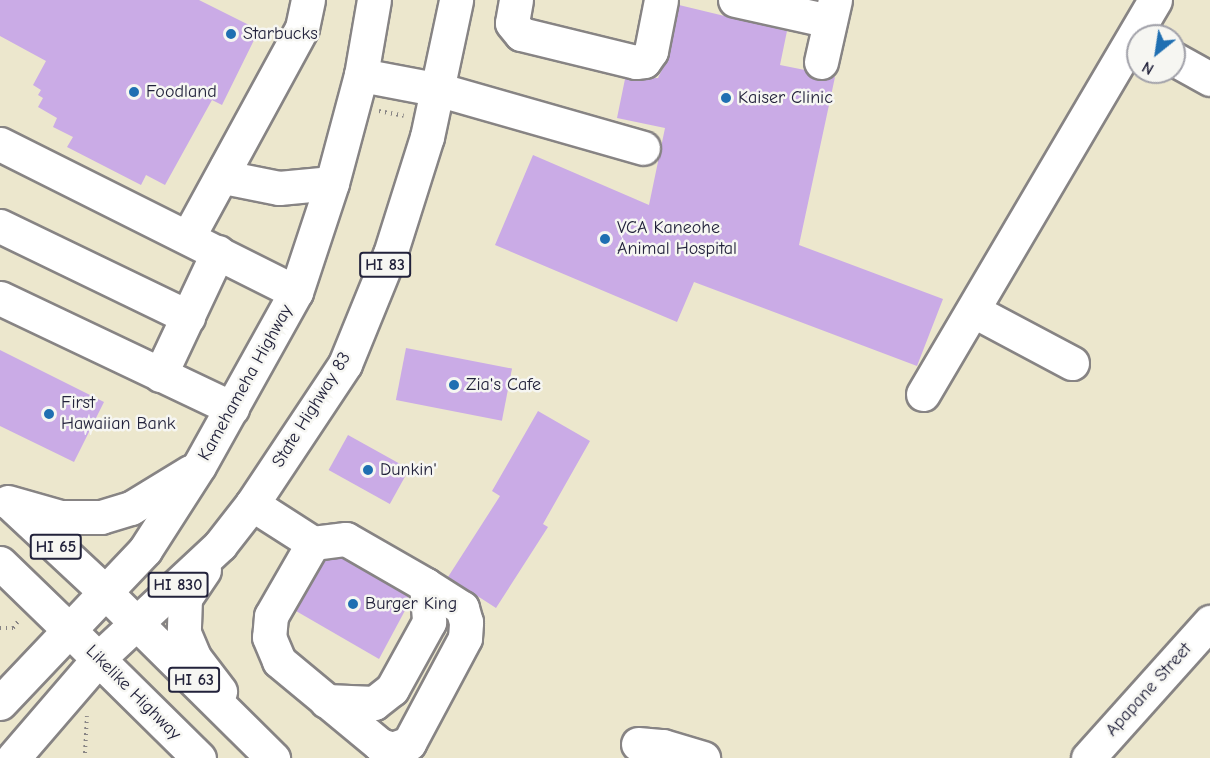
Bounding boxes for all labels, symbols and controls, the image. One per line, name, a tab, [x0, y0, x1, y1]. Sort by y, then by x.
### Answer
place label: Starbucks	[243, 23, 318, 45]
north arrow	[1126, 24, 1186, 84]
marker: Starbucks	[224, 27, 238, 41]
text: N	[1139, 57, 1157, 78]
place label: Foodland	[146, 81, 217, 103]
marker: Foodland	[127, 85, 141, 99]
place label: Kaiser Clinic	[738, 87, 833, 109]
marker: Kaiser Clinic	[719, 91, 733, 105]
place label: VCA Kaneohe Animal Hospital	[617, 218, 737, 260]
marker: VCA Kaneohe Animal Hospital	[598, 232, 612, 246]
road number: HI 83	[358, 252, 412, 278]
street label: Kamehameha Highway	[194, 301, 298, 465]
street label: State Highway 83	[268, 348, 356, 472]
place label: Zia's Cafe	[466, 374, 541, 396]
marker: Zia's Cafe	[447, 378, 461, 392]
place label: First Hawaiian Bank	[61, 393, 176, 436]
marker: First Hawaiian Bank	[42, 407, 56, 421]
place label: Dunkin'	[380, 459, 437, 481]
marker: Dunkin'	[361, 463, 375, 477]
road number: HI 65	[29, 534, 83, 560]
road number: HI 830	[146, 572, 210, 598]
place label: Burger King	[365, 593, 457, 615]
marker: Burger King	[346, 597, 360, 611]
street label: Apapane Street	[1101, 639, 1197, 741]
street label: Likelike Highway	[81, 641, 185, 745]
road number: HI 63	[167, 667, 221, 693]

